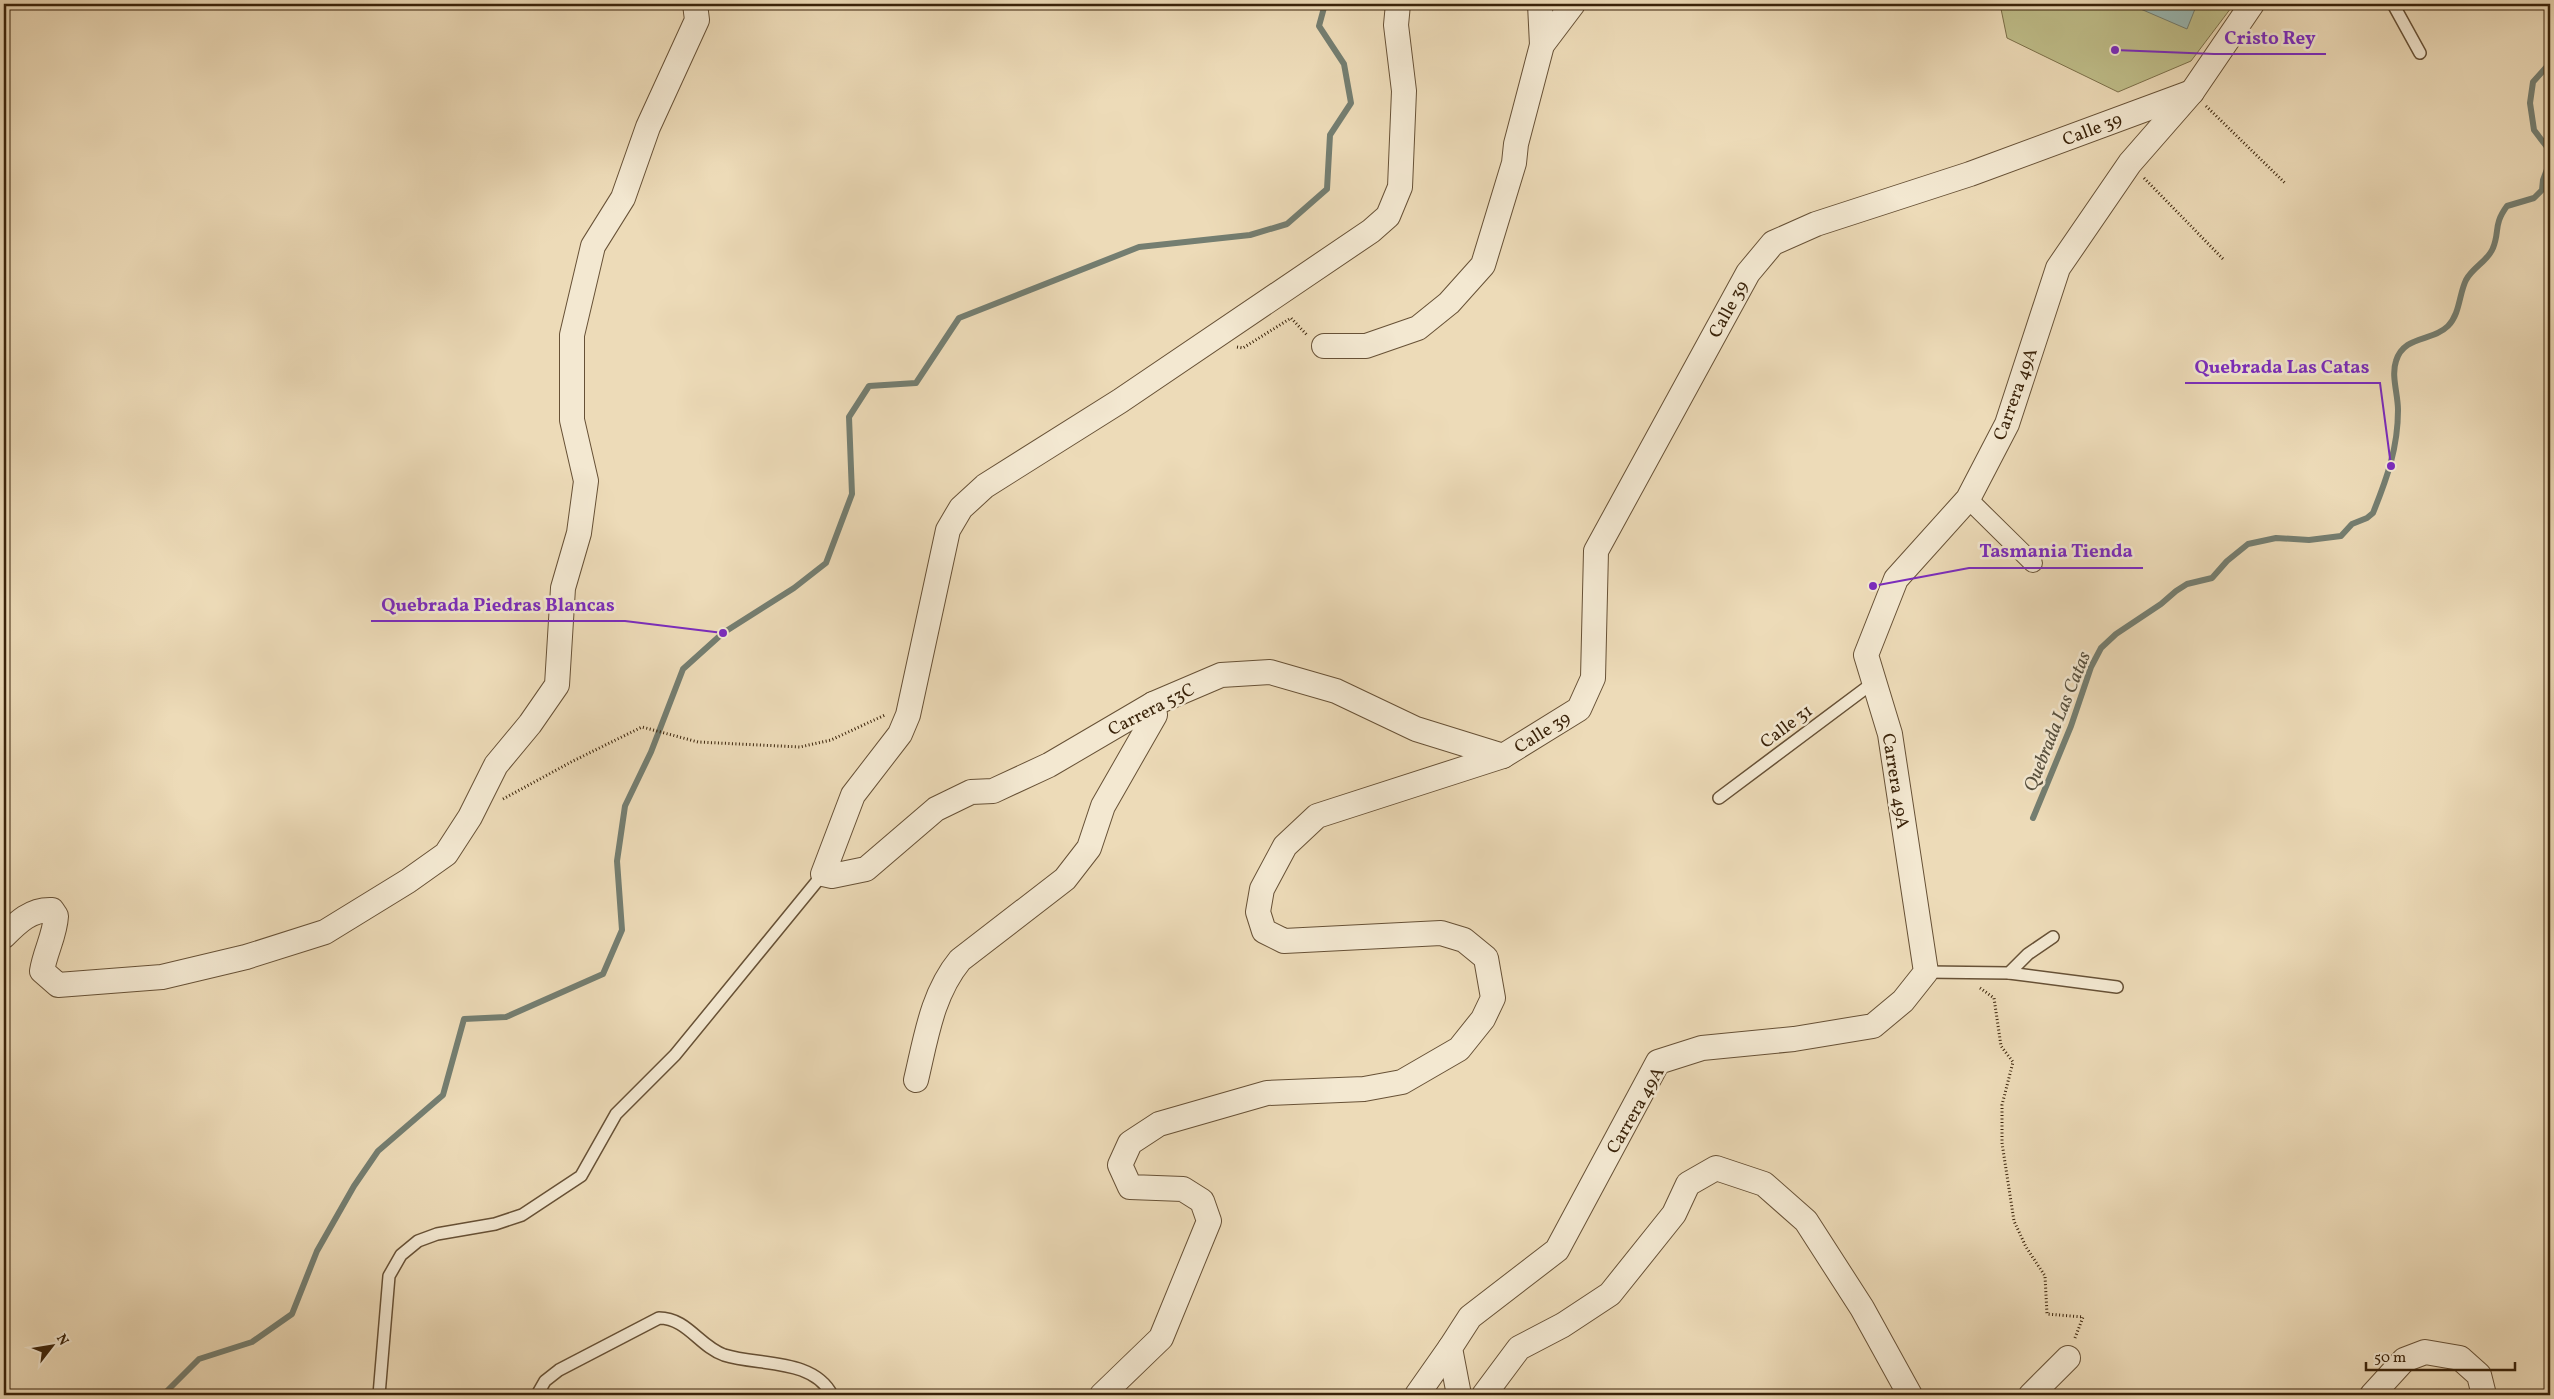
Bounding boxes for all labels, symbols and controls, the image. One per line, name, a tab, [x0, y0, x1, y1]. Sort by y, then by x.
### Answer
callout: Cristo Rey	[2214, 20, 2326, 54]
text: Cristo Rey	[2224, 26, 2316, 52]
street label: Calle 39	[2059, 108, 2126, 153]
street label: Calle 39	[1703, 277, 1755, 343]
street label: Carrera 49A	[1988, 345, 2045, 444]
callout: Quebrada Las Catas	[2185, 349, 2380, 383]
text: Quebrada Las Catas	[2195, 355, 2370, 381]
callout: Tasmania Tienda	[1969, 534, 2143, 568]
text: Tasmania Tienda	[1979, 539, 2133, 565]
callout: Quebrada Piedras Blancas	[371, 587, 625, 621]
text: Quebrada Piedras Blancas	[381, 593, 615, 619]
water label: Quebrada Las Catas	[2018, 648, 2098, 796]
street label: Carrera 53C	[1104, 678, 1199, 743]
street label: Calle 31	[1755, 699, 1818, 755]
street label: Calle 39	[1510, 706, 1576, 760]
street label: Carrera 49A	[1875, 732, 1914, 831]
street label: Carrera 49A	[1601, 1062, 1671, 1159]
north arrow	[28, 1322, 78, 1372]
text: N	[51, 1331, 73, 1349]
scale bar	[2366, 1339, 2515, 1371]
text: 50 m	[2374, 1348, 2406, 1369]

